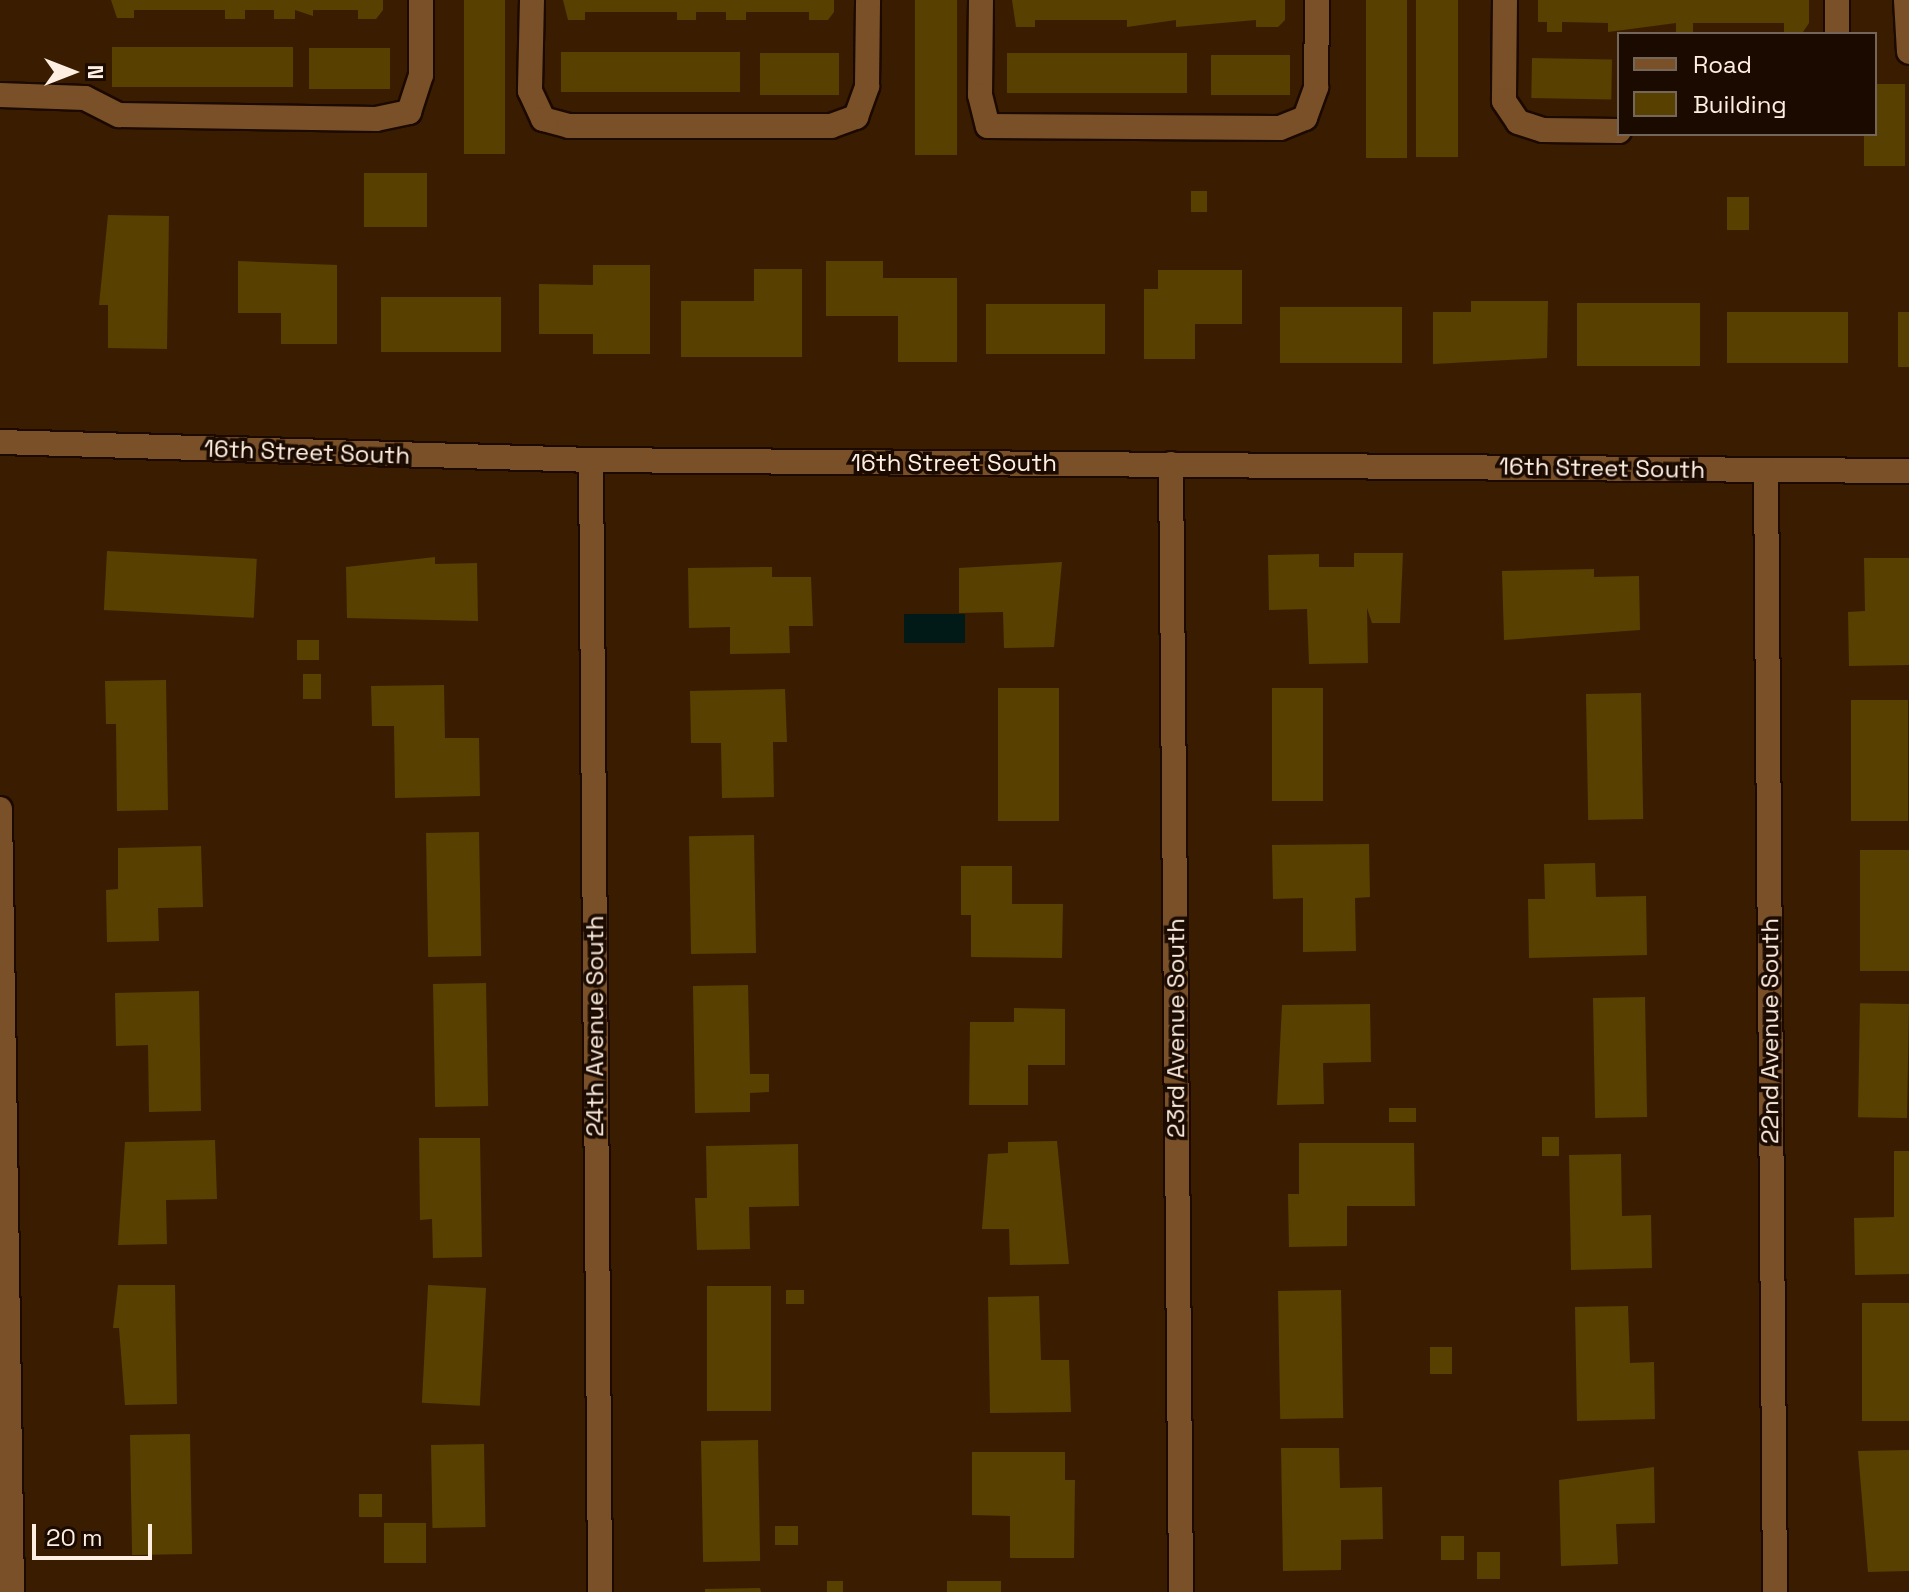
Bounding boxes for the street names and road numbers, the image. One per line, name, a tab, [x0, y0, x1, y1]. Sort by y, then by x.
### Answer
street label: 16th Street South	[203, 434, 411, 470]
street label: 16th Street South	[851, 449, 1057, 477]
street label: 16th Street South	[1499, 452, 1705, 484]
street label: 24th Avenue South	[581, 915, 609, 1137]
street label: 23rd Avenue South	[1162, 918, 1190, 1138]
street label: 22nd Avenue South	[1756, 918, 1784, 1144]

